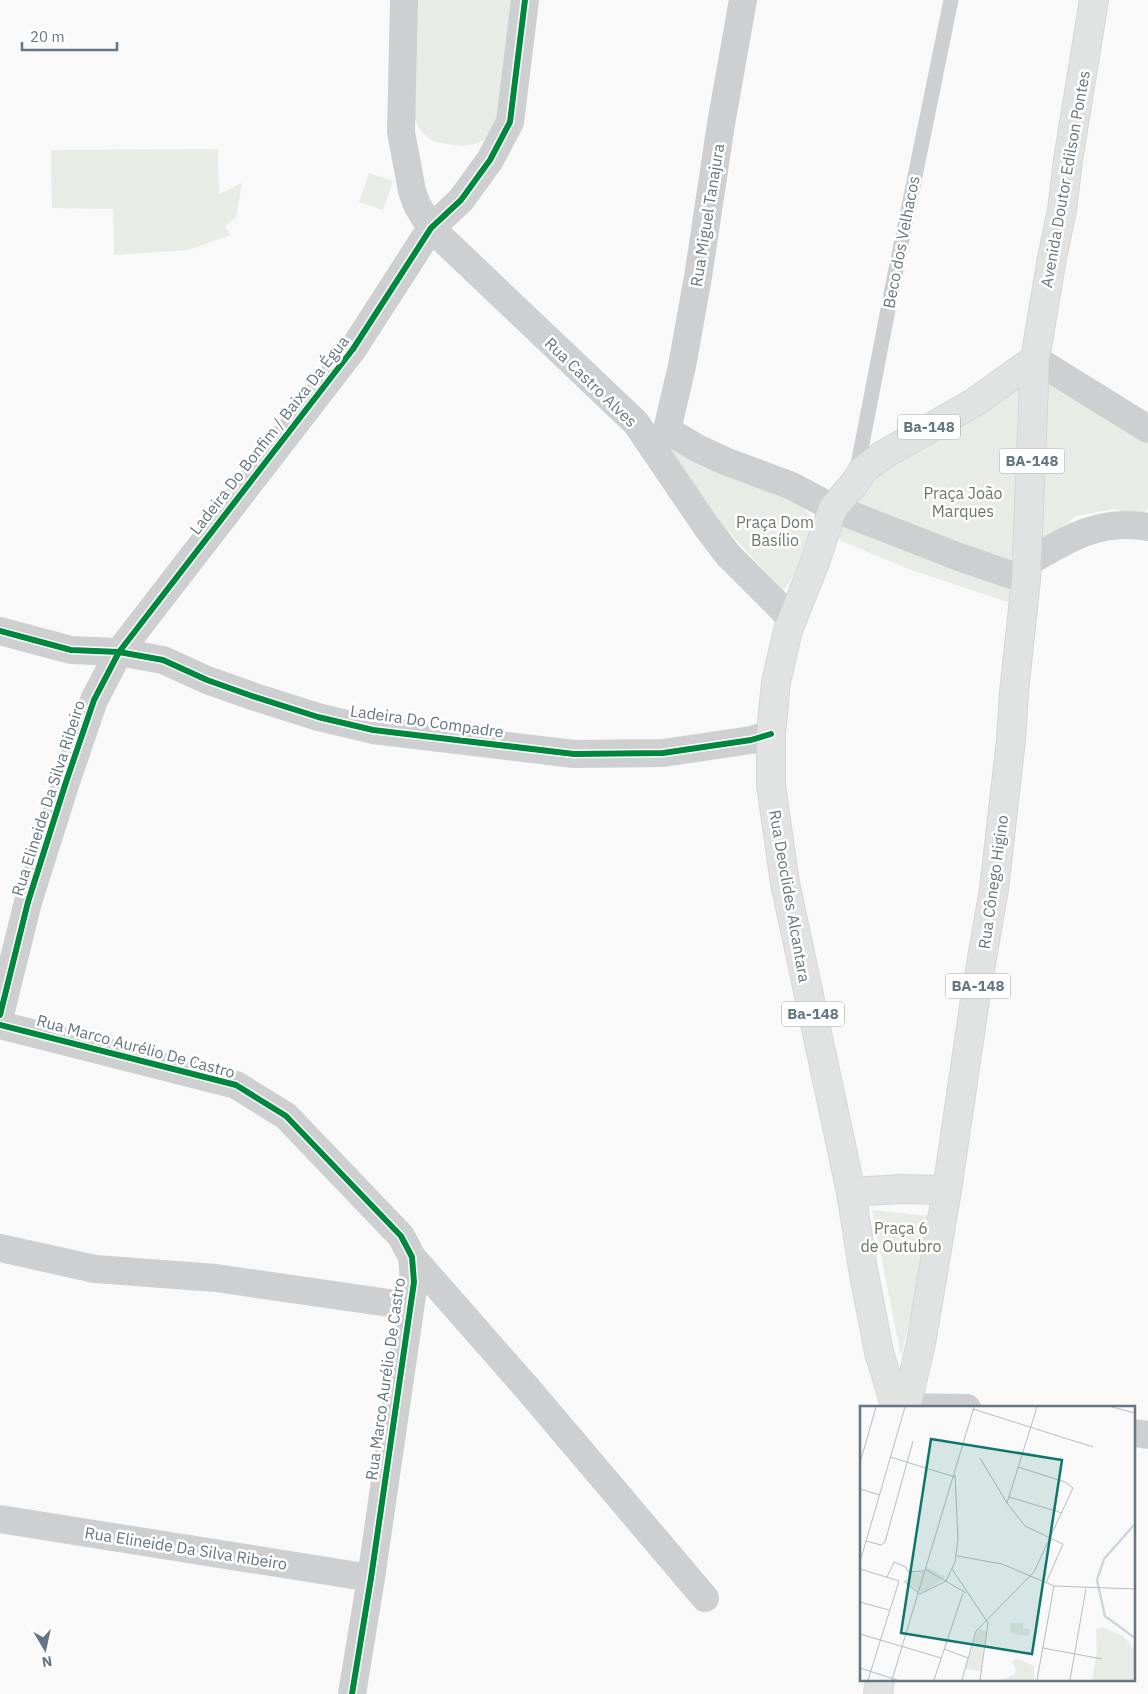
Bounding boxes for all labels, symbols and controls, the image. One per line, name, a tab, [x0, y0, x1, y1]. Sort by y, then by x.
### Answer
scale bar	[22, 20, 118, 52]
text: 20 m	[30, 27, 65, 46]
street label: Avenida Doutor Edilson Pontes	[1036, 69, 1094, 289]
street label: Rua Miguel Tanajura	[686, 142, 728, 288]
street label: Beco dos Velhacos	[878, 174, 924, 310]
street label: Ladeira Do Bonfim / Baixa Da Égua	[184, 330, 353, 539]
street label: Rua Castro Alves	[541, 333, 641, 431]
road number: Ba-148	[898, 414, 960, 440]
road number: BA-148	[1000, 448, 1064, 474]
park label: Praça João Marques	[924, 483, 1002, 521]
park label: Praça Dom Basílio	[736, 512, 814, 550]
street label: Rua Elineide Da Silva Ribeiro	[7, 698, 89, 898]
street label: Ladeira Do Compadre	[349, 700, 505, 742]
street label: Rua Deoclides Alcantara	[765, 808, 815, 984]
street label: Rua Cônego Higino	[974, 814, 1012, 950]
road number: BA-148	[946, 974, 1010, 998]
road number: Ba-148	[782, 1002, 844, 1026]
street label: Rua Marco Aurélio De Castro	[35, 1010, 237, 1082]
park label: Praça 6 de Outubro	[861, 1218, 942, 1256]
street label: Rua Marco Aurélio De Castro	[361, 1276, 409, 1482]
inset map	[860, 1406, 1136, 1682]
street label: Rua Elineide Da Silva Ribeiro	[83, 1522, 289, 1574]
north arrow	[20, 1624, 70, 1674]
text: N	[41, 1652, 53, 1672]

